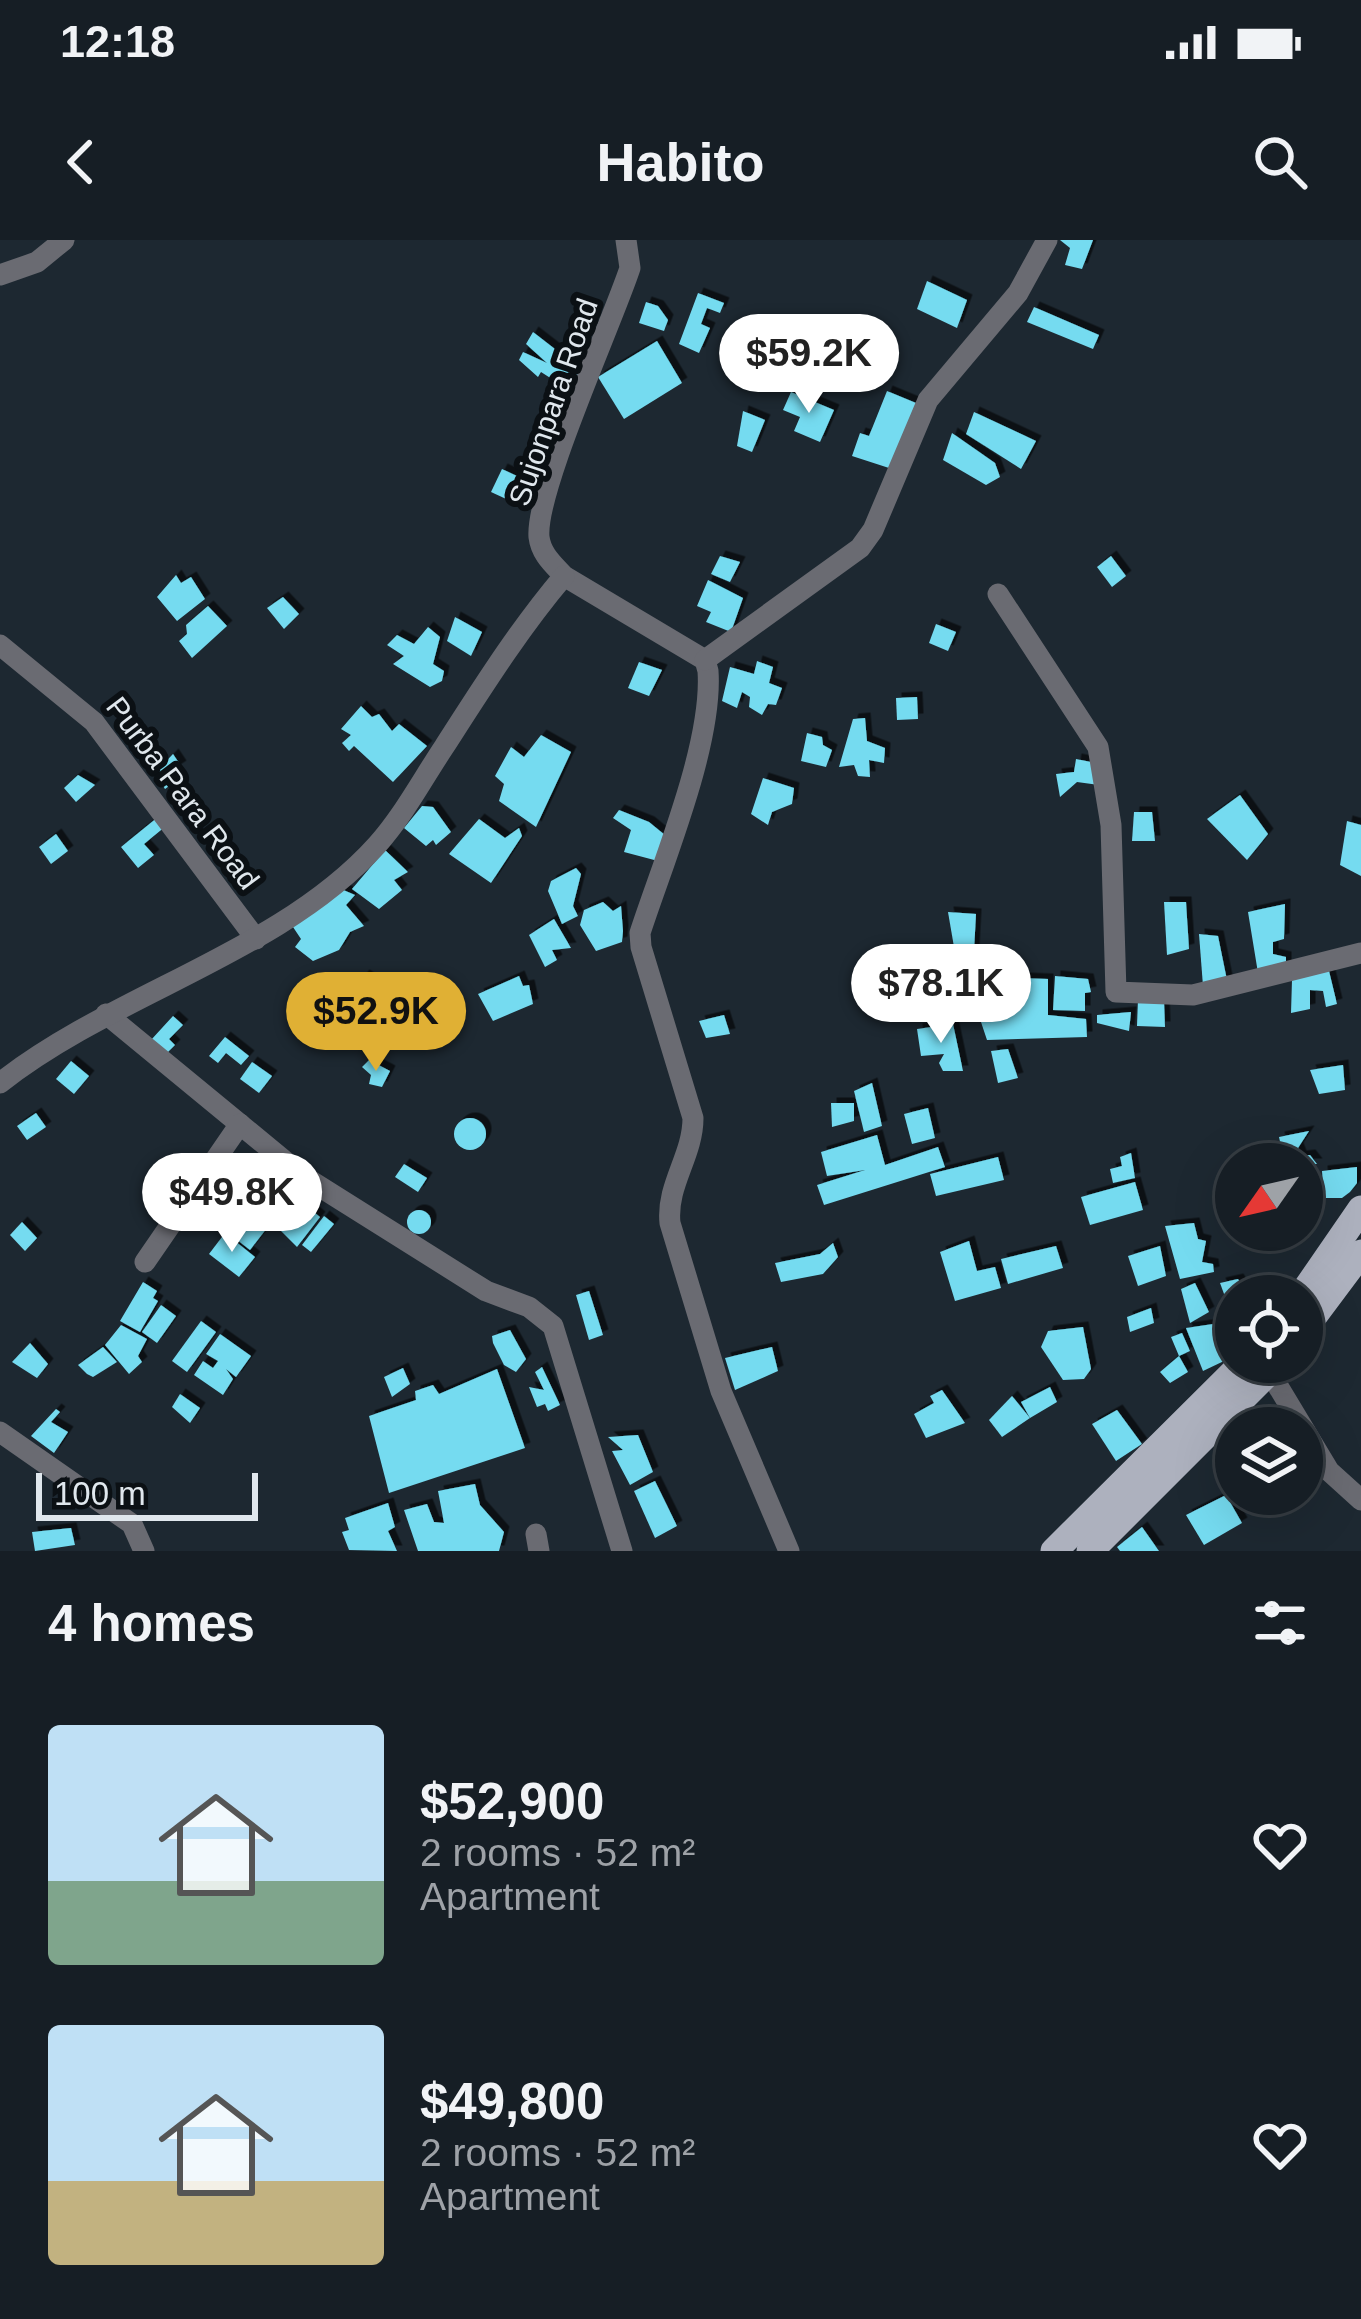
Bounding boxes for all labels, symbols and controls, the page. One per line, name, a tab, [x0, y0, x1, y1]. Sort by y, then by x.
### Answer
text: 12:18	[60, 16, 175, 67]
icon: back	[48, 129, 114, 195]
icon: search	[1247, 129, 1313, 195]
text: Habito	[597, 132, 765, 192]
street label: Sujonpara Road	[502, 294, 604, 510]
pin: $59.2K	[711, 314, 907, 416]
text: $59.2K	[746, 331, 872, 374]
street label: Purba Para Road	[100, 691, 266, 895]
pin: $78.1K	[843, 944, 1039, 1046]
text: $78.1K	[878, 961, 1004, 1004]
pin: $52.9K	[278, 972, 474, 1074]
text: $52.9K	[313, 989, 439, 1032]
north arrow	[1215, 1143, 1323, 1251]
map controls	[1215, 1143, 1323, 1515]
pin: $49.8K	[134, 1153, 330, 1255]
text: $49.8K	[169, 1170, 295, 1213]
button: locate	[1215, 1275, 1323, 1383]
button: layers	[1215, 1407, 1323, 1515]
scale bar	[36, 1467, 258, 1520]
text: 100 m	[54, 1475, 146, 1512]
icon: filters	[1247, 1590, 1313, 1656]
text: 4 homes	[48, 1595, 255, 1652]
icon: home	[144, 1773, 288, 1917]
text: $52,900	[420, 1773, 604, 1830]
icon: heart	[1247, 1812, 1313, 1878]
text: 2 rooms · 52 m²	[420, 1831, 695, 1874]
text: Apartment	[420, 1875, 600, 1918]
icon: home	[144, 2073, 288, 2217]
text: $49,800	[420, 2073, 604, 2130]
icon: heart	[1247, 2112, 1313, 2178]
text: 2 rooms · 52 m²	[420, 2131, 695, 2174]
text: Apartment	[420, 2175, 600, 2218]

